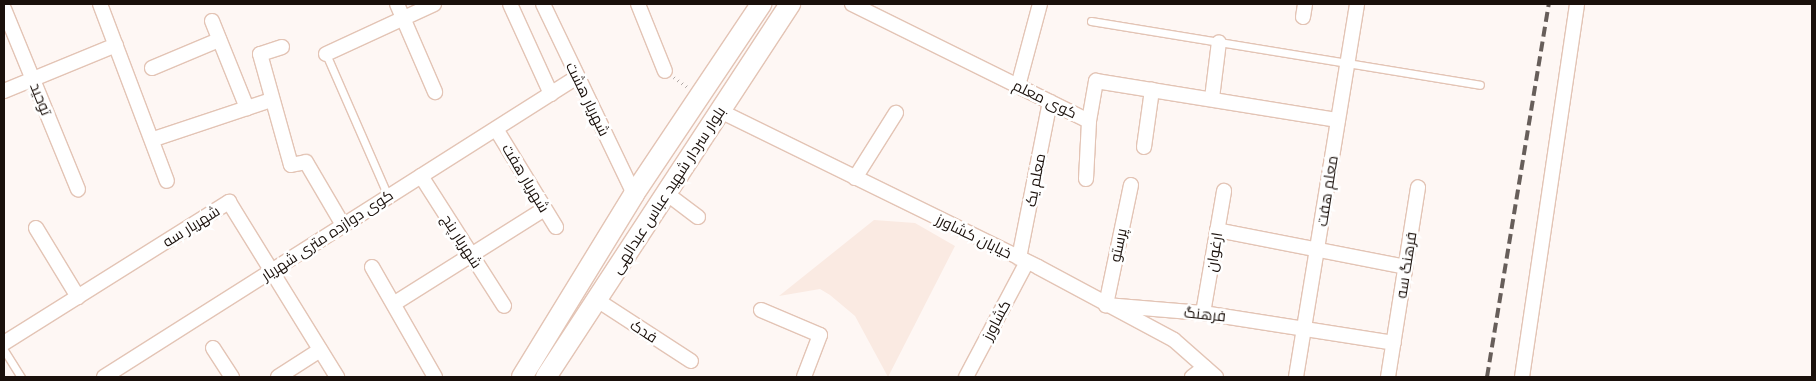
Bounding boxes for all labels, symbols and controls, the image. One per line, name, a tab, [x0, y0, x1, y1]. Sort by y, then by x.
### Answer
street label: شهریار هشت	[562, 59, 614, 139]
street label: کوی معلم	[1010, 76, 1080, 122]
street label: توحید	[26, 80, 56, 118]
street label: بلوار سردار شهید عباس عبدالهی	[607, 103, 729, 277]
street label: شهریار هفت	[499, 140, 553, 216]
street label: معلم یک	[1021, 152, 1049, 208]
street label: معلم هفت	[1313, 154, 1341, 228]
street label: کوی دوازده متری شهریار	[258, 186, 396, 284]
street label: شهریار سه	[159, 201, 223, 251]
street label: خیابان کشاورز	[933, 210, 1015, 262]
street label: شهریار پنج	[438, 211, 486, 271]
street label: پرستو	[1106, 227, 1130, 263]
street label: فرهنگ سه	[1392, 230, 1420, 300]
street label: ارغوان	[1202, 231, 1226, 273]
street label: کشاورز	[978, 297, 1014, 343]
street label: فرهنگ	[1183, 303, 1227, 325]
street label: فدک	[627, 316, 661, 346]

